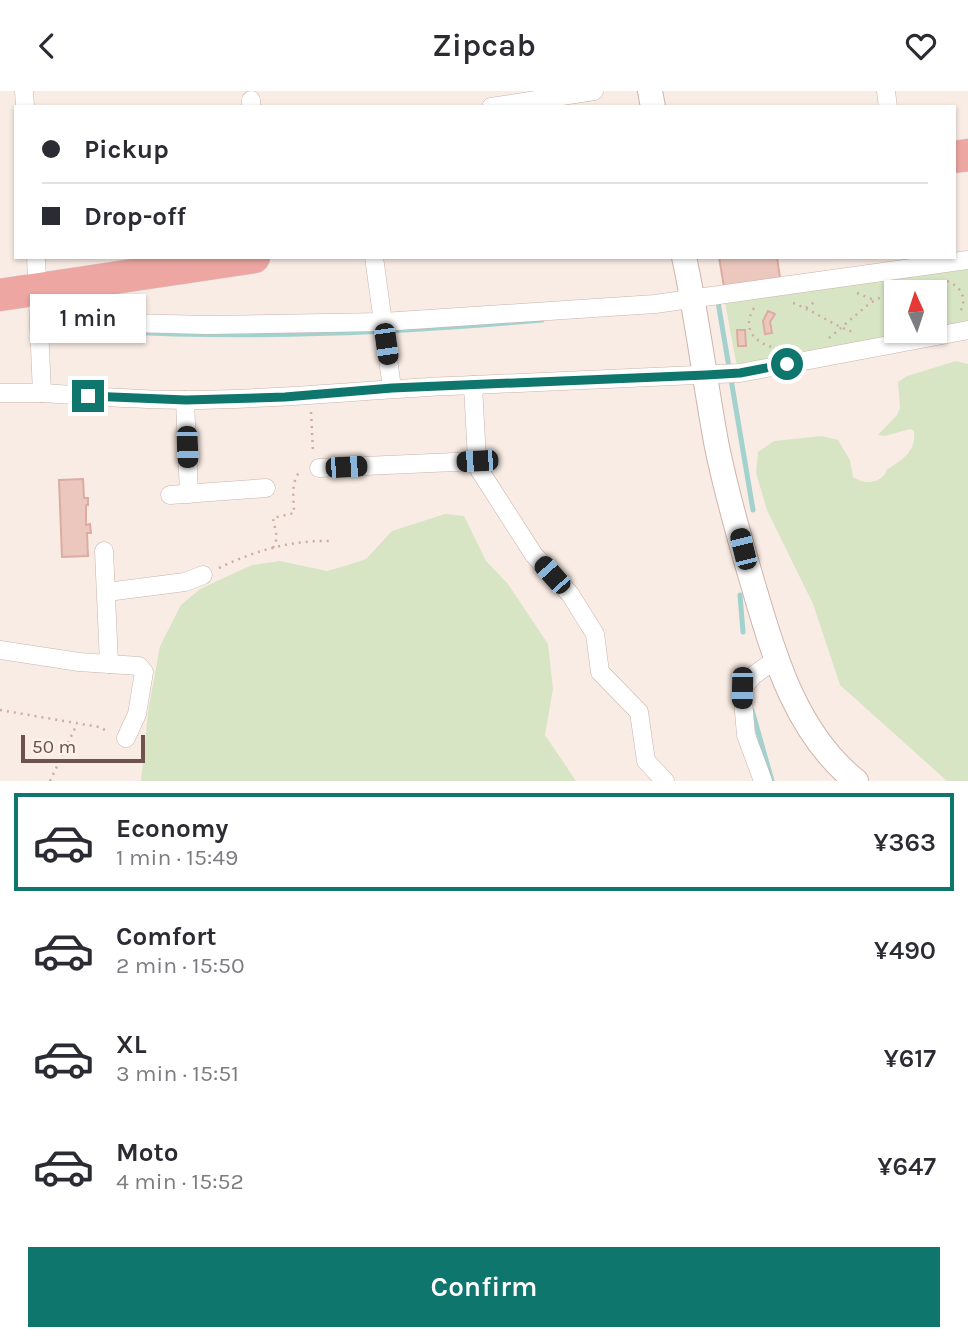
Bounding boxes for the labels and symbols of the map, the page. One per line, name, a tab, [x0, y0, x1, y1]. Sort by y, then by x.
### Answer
north arrow	[884, 280, 947, 343]
callout: 1 min	[30, 295, 146, 343]
car	[373, 322, 400, 366]
route start	[771, 348, 803, 380]
route end	[72, 380, 104, 412]
car	[176, 426, 199, 468]
car	[456, 449, 499, 473]
car	[325, 455, 368, 479]
car	[728, 526, 759, 572]
car	[531, 552, 574, 598]
car	[732, 667, 753, 709]
scale bar	[21, 732, 145, 764]

